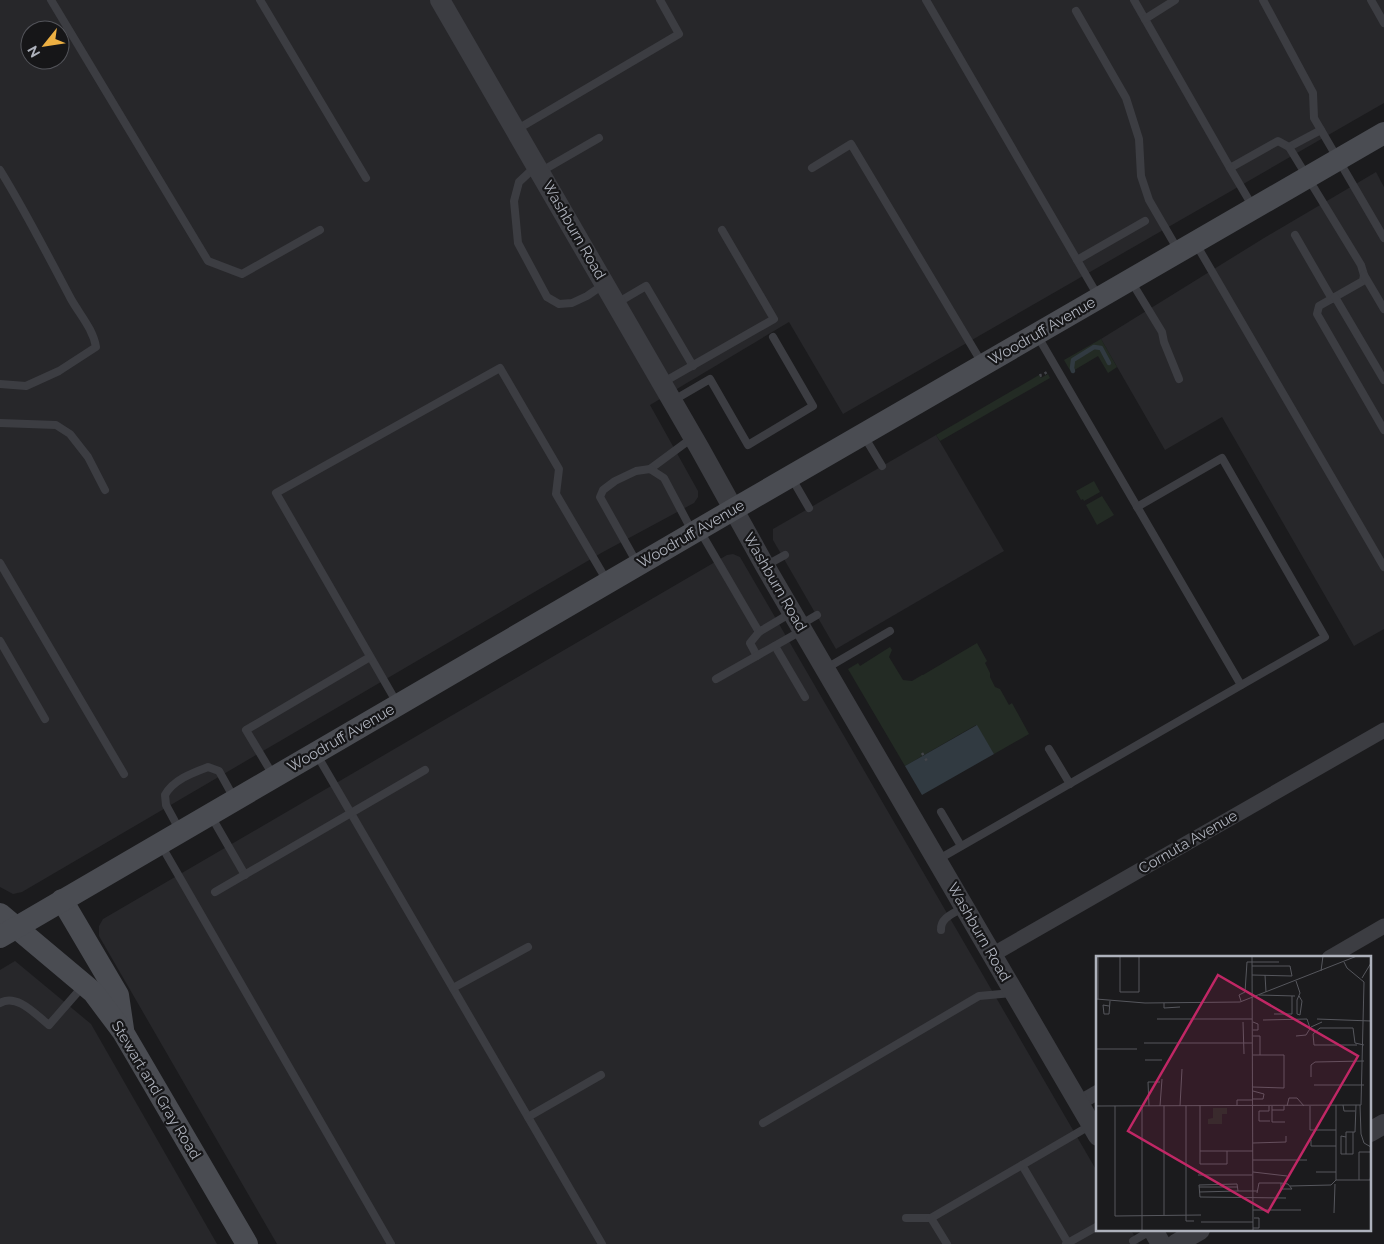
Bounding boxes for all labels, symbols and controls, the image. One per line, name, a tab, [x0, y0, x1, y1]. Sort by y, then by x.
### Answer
north arrow	[20, 20, 70, 70]
text: N	[24, 43, 43, 60]
street label: Washburn Road	[538, 177, 610, 283]
street label: Woodruff Avenue	[985, 293, 1099, 369]
street label: Woodruff Avenue	[634, 496, 748, 572]
street label: Washburn Road	[739, 529, 811, 635]
street label: Woodruff Avenue	[284, 700, 398, 776]
street label: Cornuta Avenue	[1135, 806, 1241, 878]
street label: Washburn Road	[943, 879, 1015, 985]
inset map	[1096, 956, 1372, 1232]
street label: Stewart and Gray Road	[108, 1018, 204, 1162]

